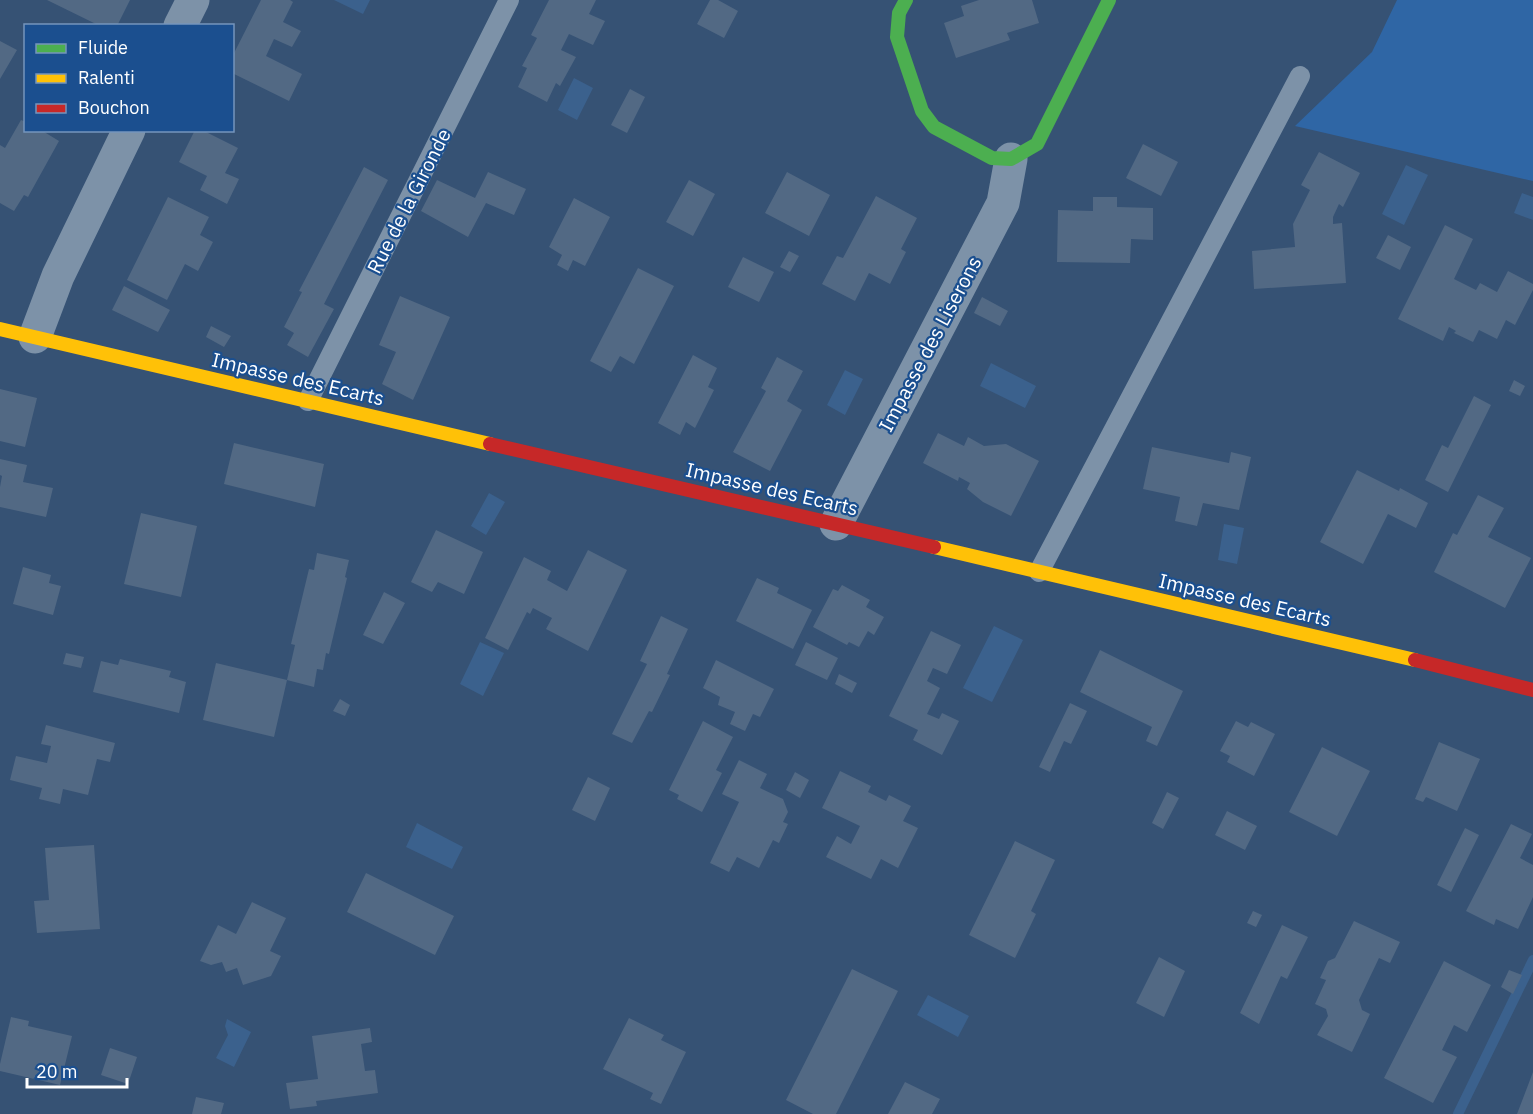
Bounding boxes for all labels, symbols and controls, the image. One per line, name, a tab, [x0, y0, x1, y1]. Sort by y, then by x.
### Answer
legend	[24, 24, 234, 132]
text: Fluide	[78, 36, 128, 59]
text: Ralenti	[78, 66, 135, 89]
text: Bouchon	[78, 96, 150, 119]
street label: Rue de la Gironde	[360, 124, 457, 278]
street label: Impasse des Liserons	[872, 251, 987, 436]
street label: Impasse des Ecarts	[209, 346, 387, 411]
street label: Impasse des Ecarts	[683, 456, 861, 521]
street label: Impasse des Ecarts	[1156, 567, 1334, 632]
scale bar	[27, 1051, 128, 1089]
text: 20 m	[36, 1060, 78, 1083]

